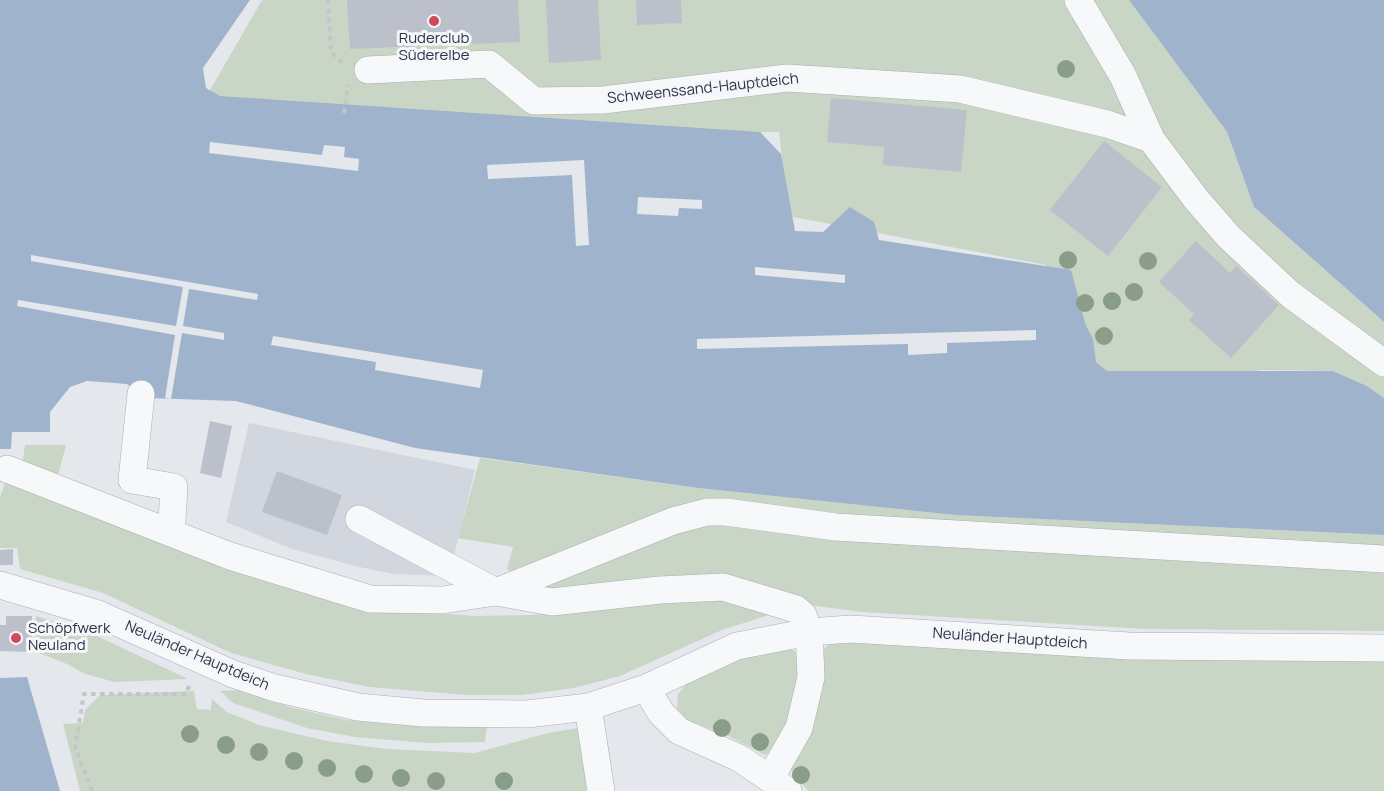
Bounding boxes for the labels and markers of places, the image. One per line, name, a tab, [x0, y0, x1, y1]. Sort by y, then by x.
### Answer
marker: Ruderclub Süderelbe	[427, 14, 441, 28]
place label: Ruderclub Süderelbe	[399, 30, 469, 65]
place label: Schöpfwerk Neuland	[28, 620, 110, 655]
marker: Schöpfwerk Neuland	[9, 631, 23, 645]

